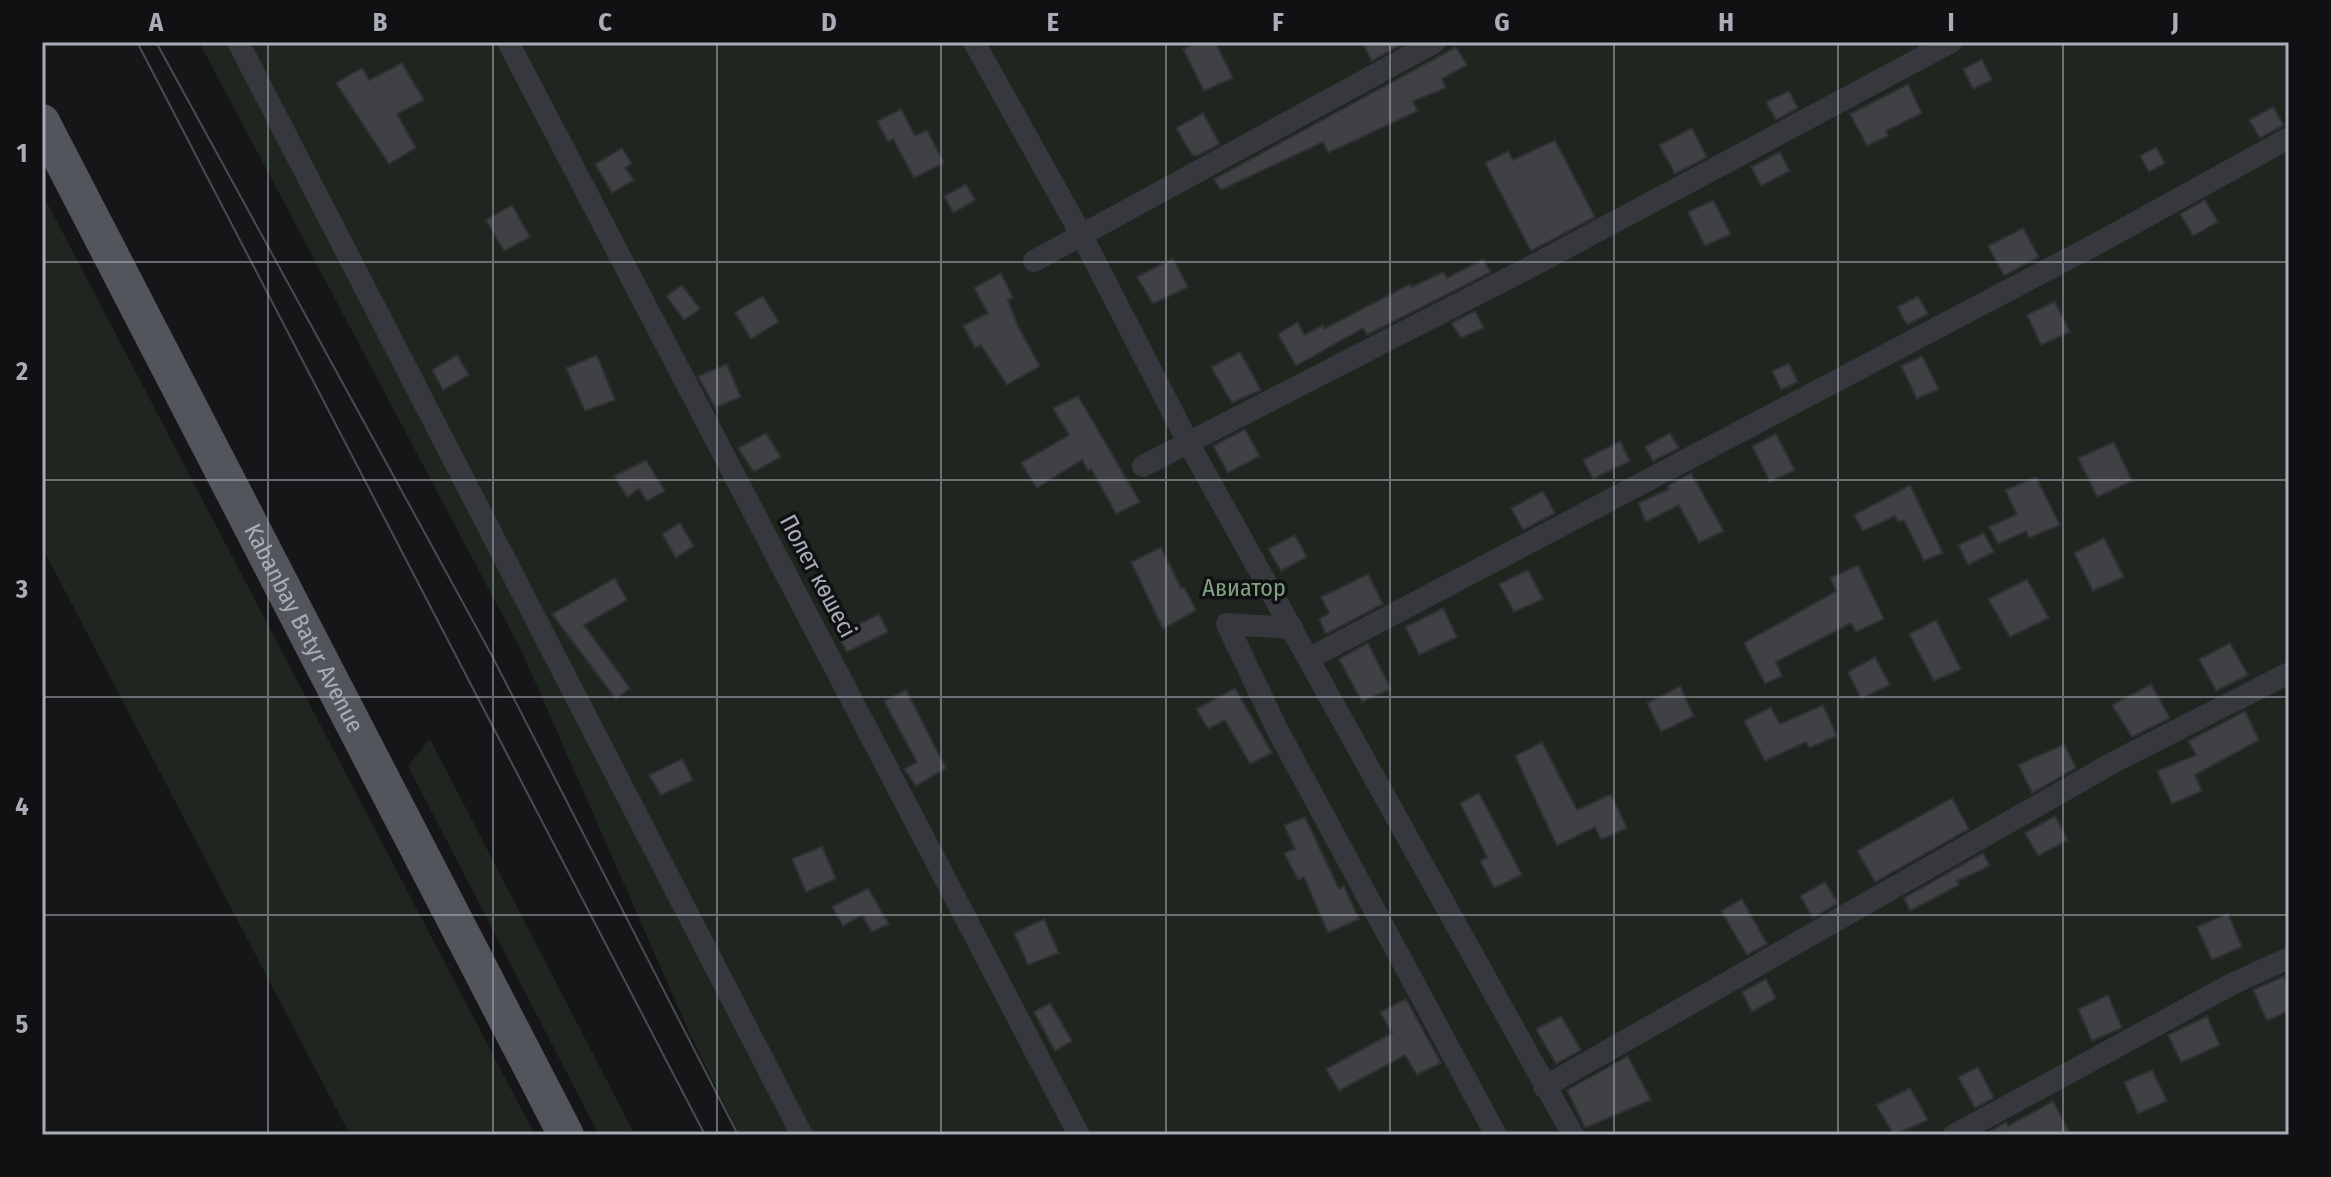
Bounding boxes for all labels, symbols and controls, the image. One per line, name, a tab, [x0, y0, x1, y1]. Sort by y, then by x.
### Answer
text: A	[148, 7, 164, 38]
text: B	[373, 7, 388, 38]
text: C	[598, 7, 612, 38]
text: D	[821, 7, 837, 38]
text: E	[1047, 7, 1059, 38]
text: F	[1272, 7, 1284, 38]
text: G	[1494, 7, 1510, 38]
text: H	[1718, 7, 1734, 38]
text: I	[1948, 7, 1955, 38]
text: J	[2170, 7, 2179, 38]
text: 1	[17, 138, 28, 169]
text: 2	[15, 356, 28, 387]
street label: Полет көшесі	[774, 510, 862, 642]
street label: Kabanbay Batyr Avenue	[238, 519, 369, 737]
text: 3	[15, 574, 28, 605]
park label: Авиатор	[1202, 574, 1286, 602]
text: 4	[15, 791, 29, 822]
text: 5	[16, 1009, 29, 1040]

